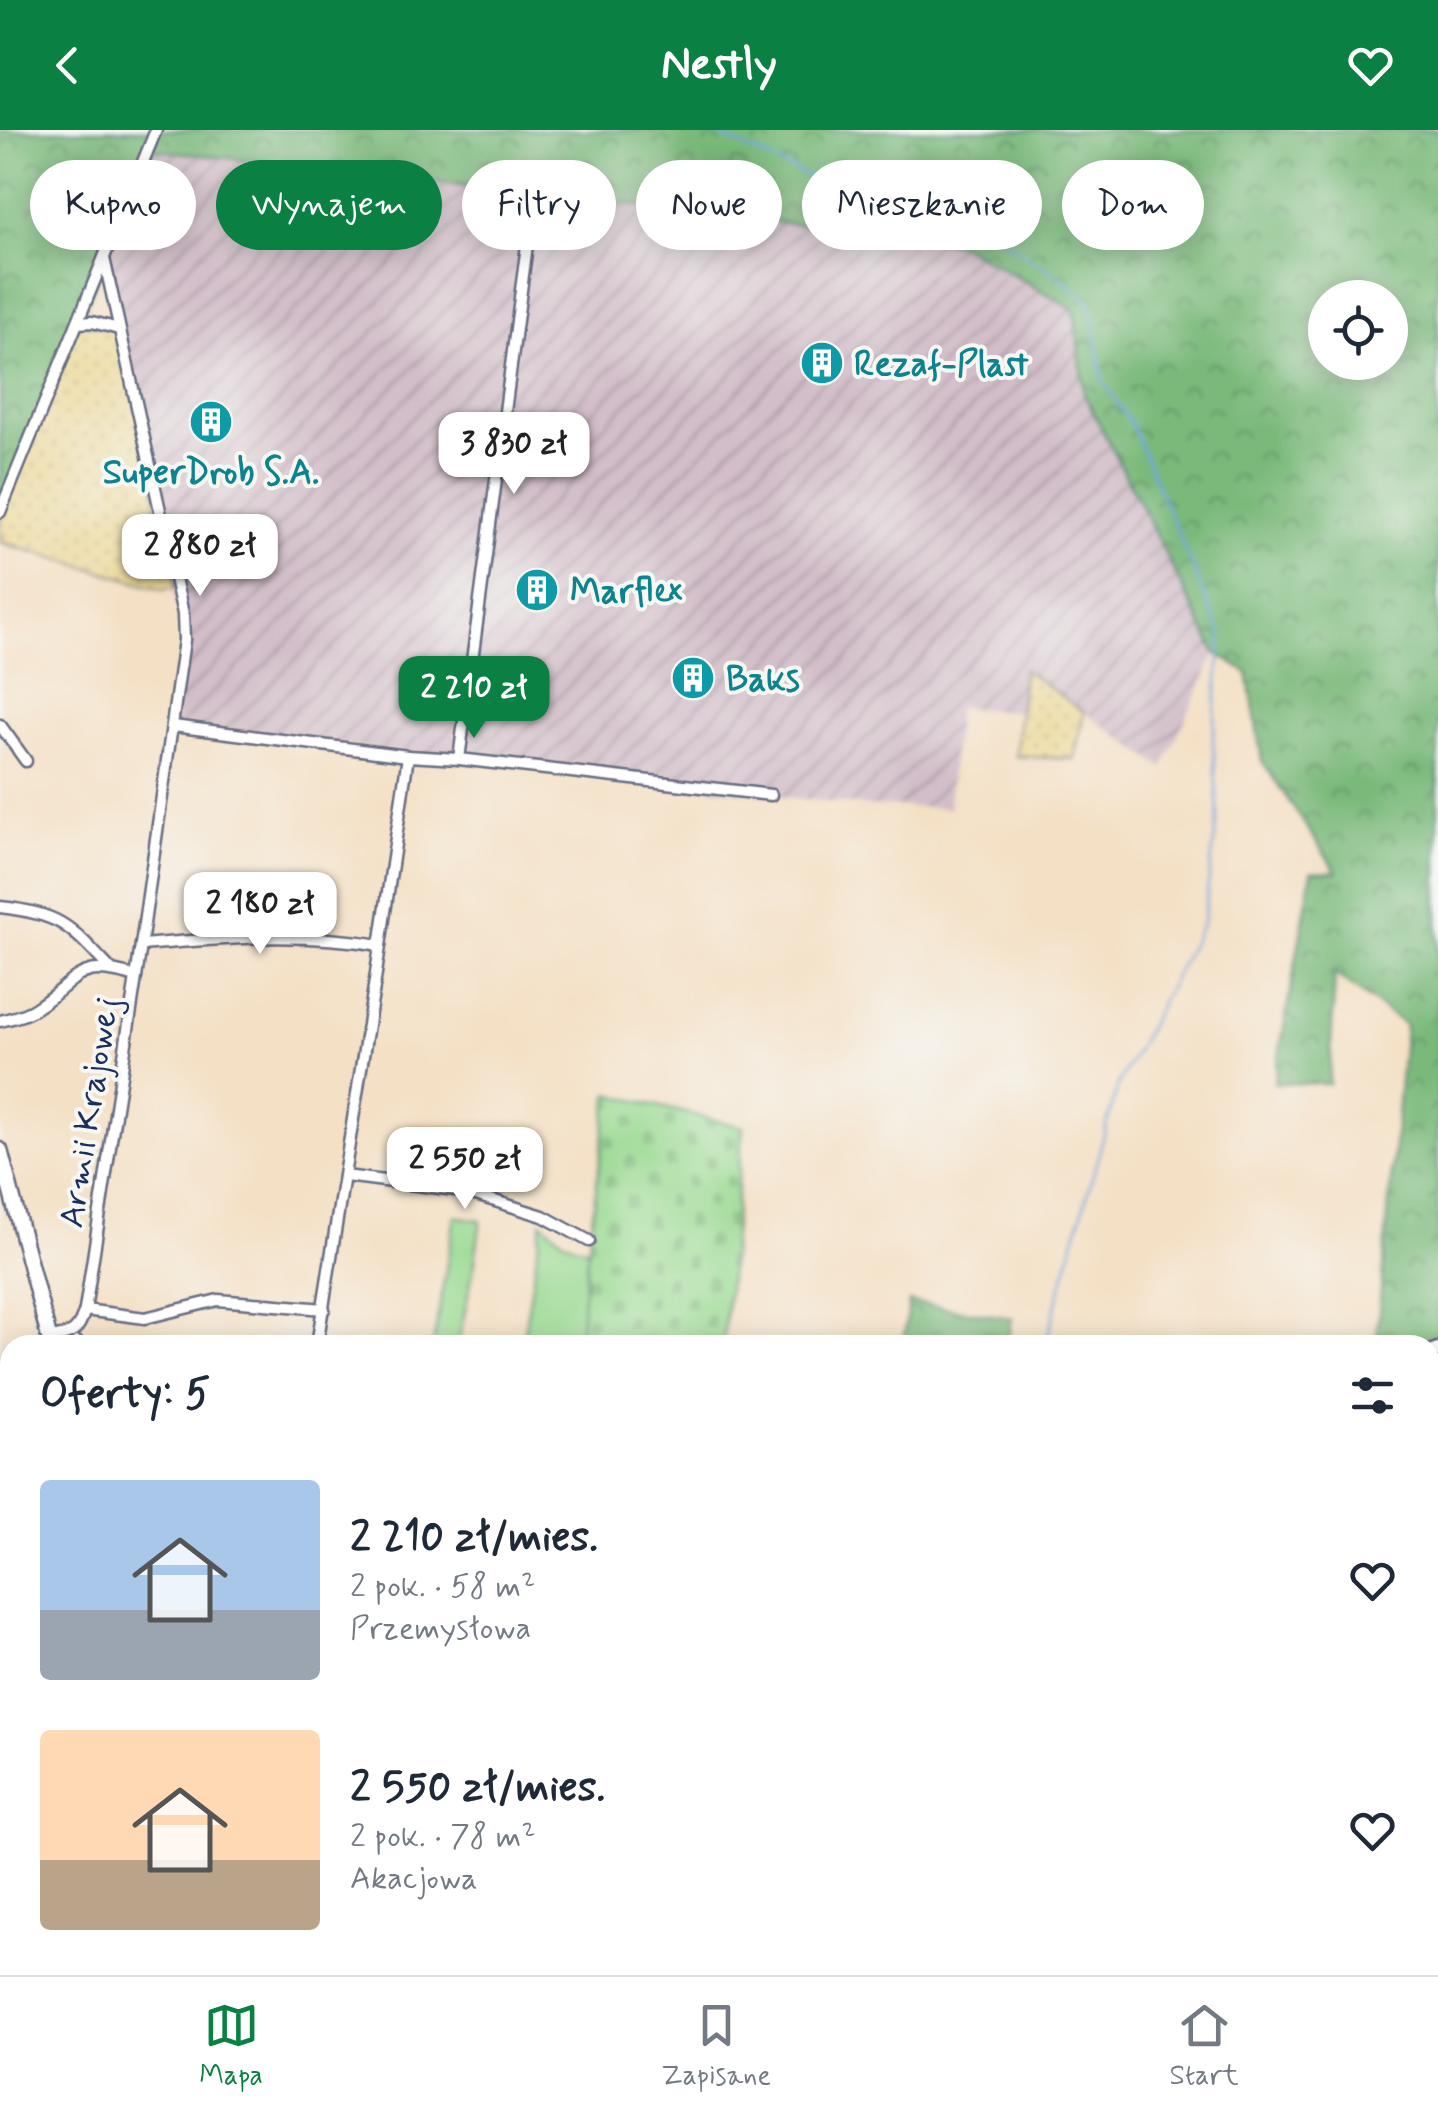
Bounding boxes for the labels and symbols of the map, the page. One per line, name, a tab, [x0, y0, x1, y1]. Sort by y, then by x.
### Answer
building icon: Rezaf-Plast	[799, 340, 845, 386]
place label: Rezaf-Plast	[854, 342, 1029, 388]
building icon: SuperDrob S.A.	[188, 399, 234, 445]
pin: 3 830 zł	[411, 412, 617, 497]
place label: SuperDrob S.A.	[103, 450, 319, 496]
pin: 2 880 zł	[97, 514, 303, 599]
building icon: Marflex	[514, 567, 560, 613]
place label: Marflex	[570, 569, 683, 615]
building icon: Baks	[670, 655, 716, 701]
pin: 2 210 zł	[371, 656, 577, 741]
place label: Baks	[726, 657, 800, 703]
pin: 2 180 zł	[157, 872, 363, 957]
street label: Armii Krajowej	[49, 994, 131, 1231]
pin: 2 550 zł	[362, 1127, 568, 1212]

